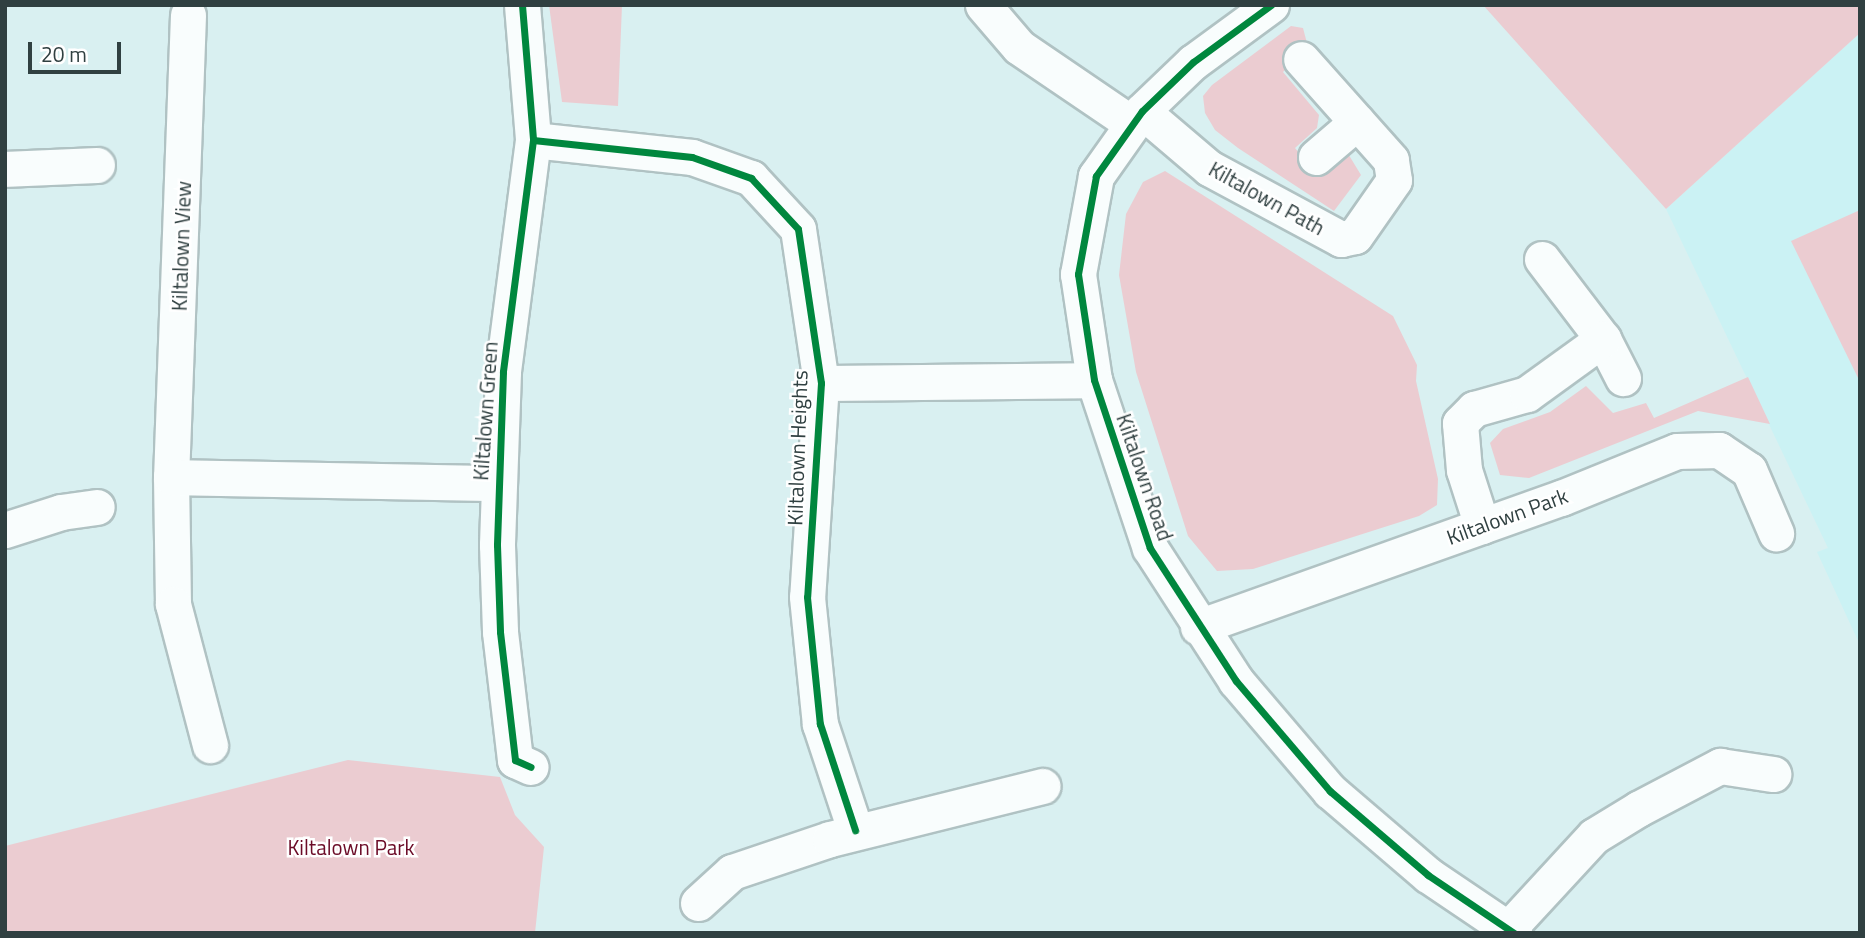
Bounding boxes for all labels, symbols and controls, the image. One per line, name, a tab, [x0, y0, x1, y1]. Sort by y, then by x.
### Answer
scale bar	[32, 28, 124, 72]
text: 20 m	[41, 38, 87, 70]
street label: Kiltalown Path	[1205, 156, 1329, 240]
street label: Kiltalown View	[166, 180, 196, 312]
street label: Kiltalown Green	[468, 341, 502, 481]
street label: Kiltalown Heights	[782, 370, 812, 526]
street label: Kiltalown Road	[1112, 410, 1178, 544]
street label: Kiltalown Park	[1443, 482, 1571, 550]
park label: Kiltalown Park	[287, 834, 415, 860]

